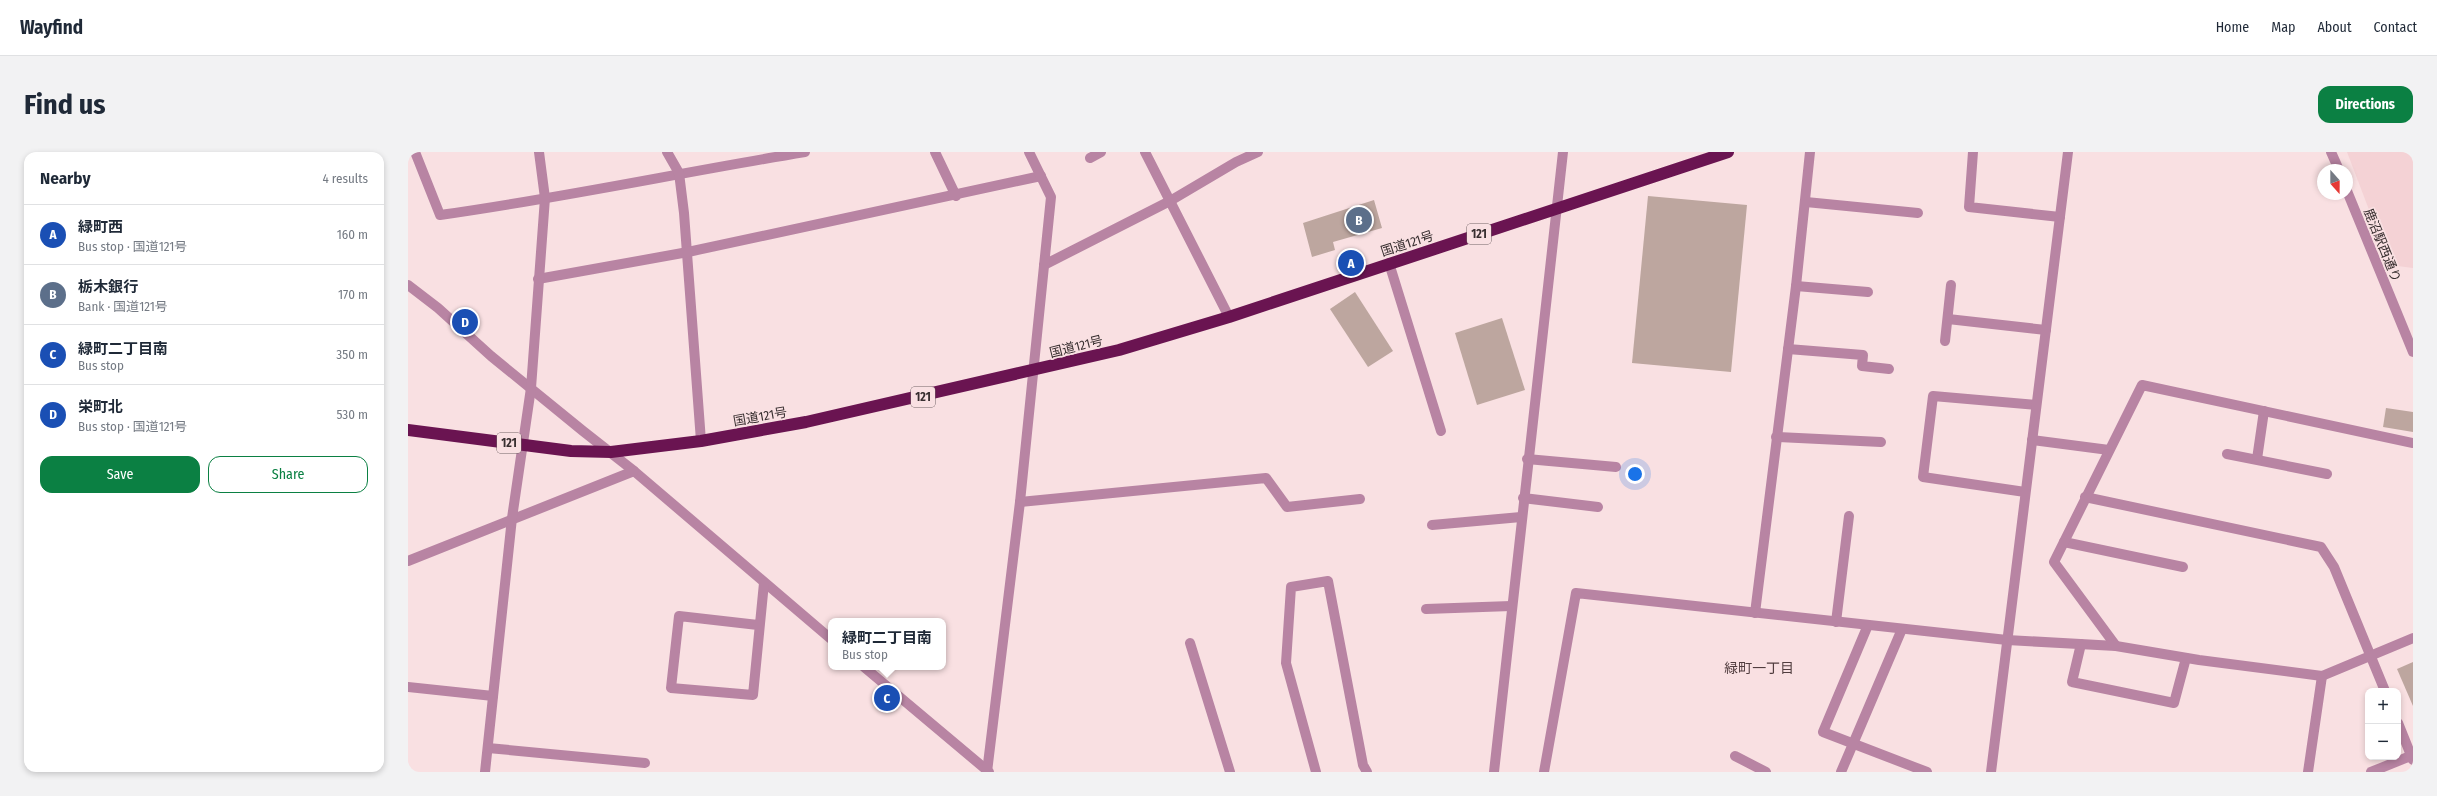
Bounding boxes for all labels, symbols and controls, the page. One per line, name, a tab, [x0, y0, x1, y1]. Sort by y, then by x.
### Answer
text: Wayfind	[20, 16, 83, 39]
text: Home	[2216, 19, 2249, 36]
text: Map	[2271, 19, 2295, 36]
text: About	[2317, 19, 2352, 36]
text: Contact	[2374, 19, 2417, 36]
button: Directions	[2318, 86, 2413, 123]
text: Find us	[24, 88, 106, 121]
north arrow	[2317, 164, 2353, 200]
text: Nearby	[40, 168, 91, 189]
text: 4 results	[322, 171, 368, 186]
pin: B	[1346, 205, 1372, 235]
street label: 鹿沼駅西通り	[2361, 206, 2404, 284]
text: 緑町西	[78, 218, 123, 236]
road number: 121	[1467, 224, 1491, 244]
text: A	[49, 227, 57, 242]
text: 160 m	[337, 227, 368, 242]
street label: 国道121号	[1379, 228, 1435, 259]
text: Bus stop · 国道121号	[78, 239, 187, 254]
pin: A	[1338, 248, 1364, 278]
text: 栃木銀行	[78, 278, 138, 296]
text: B	[49, 287, 57, 302]
text: 170 m	[338, 287, 368, 302]
text: Bank · 国道121号	[78, 299, 168, 314]
pin: D	[452, 307, 478, 337]
street label: 国道121号	[1048, 333, 1104, 360]
text: 緑町二丁目南	[78, 340, 168, 358]
text: C	[50, 347, 56, 362]
text: 350 m	[336, 347, 368, 362]
text: Bus stop	[78, 358, 124, 373]
road number: 121	[911, 387, 935, 407]
text: 栄町北	[78, 398, 123, 416]
street label: 国道121号	[732, 404, 788, 429]
text: D	[49, 407, 57, 422]
text: 530 m	[336, 407, 368, 422]
text: Bus stop · 国道121号	[78, 419, 187, 434]
road number: 121	[497, 433, 521, 453]
button: Save	[40, 456, 200, 493]
button: Share	[208, 456, 368, 493]
your location	[1625, 464, 1645, 484]
popup	[828, 618, 946, 670]
text: 緑町二丁目南	[842, 629, 932, 647]
text: Bus stop	[842, 647, 888, 662]
district label: 緑町一丁目	[1724, 660, 1794, 677]
pin: C	[874, 683, 900, 713]
map controls	[2365, 688, 2401, 760]
button: +	[2365, 688, 2401, 724]
button: −	[2365, 724, 2401, 760]

